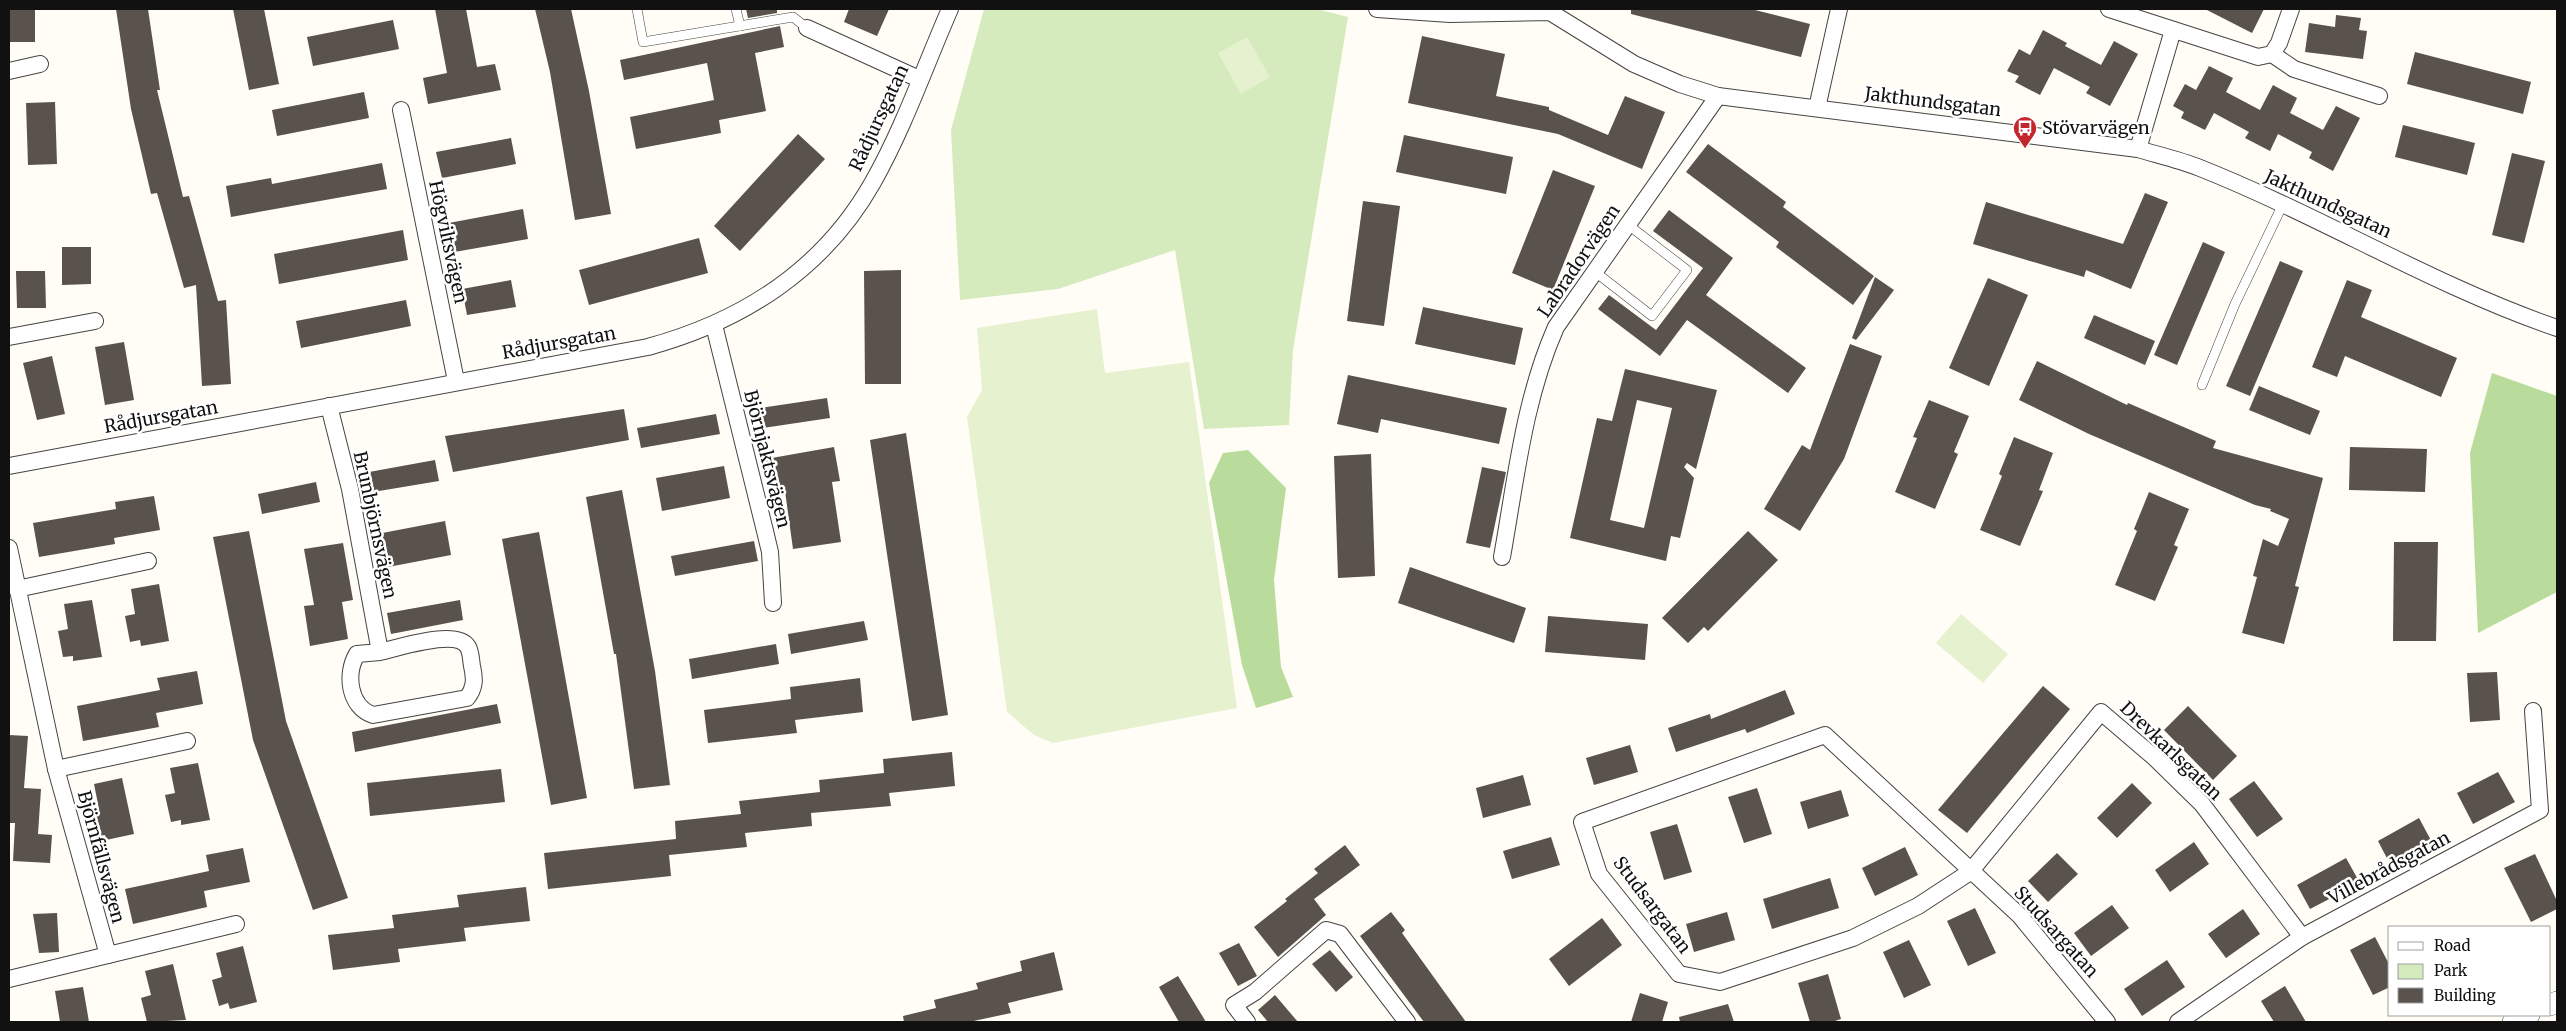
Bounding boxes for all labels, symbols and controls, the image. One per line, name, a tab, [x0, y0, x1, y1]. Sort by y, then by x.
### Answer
street label: Rådjursgatan	[844, 61, 913, 175]
street label: Jakthundsgatan	[1862, 82, 2003, 121]
bus stop icon: Stövarvägen	[2012, 115, 2038, 149]
place label: Stövarvägen	[2042, 116, 2150, 139]
street label: Jakthundsgatan	[2260, 164, 2395, 243]
street label: Högviltsvägen	[424, 178, 473, 306]
street label: Labradorvägen	[1532, 200, 1625, 322]
street label: Rådjursgatan	[500, 321, 618, 364]
street label: Björnjaktsvägen	[739, 387, 796, 530]
street label: Rådjursgatan	[102, 395, 220, 438]
street label: Brunbjörnsvägen	[349, 449, 402, 601]
street label: Drevkarlsgatan	[2116, 696, 2227, 805]
street label: Björnfällsvägen	[73, 788, 130, 926]
street label: Villebrådsgatan	[2323, 826, 2454, 910]
street label: Studsargatan	[1609, 852, 1696, 958]
street label: Studsargatan	[2009, 881, 2104, 982]
legend	[2388, 926, 2551, 1016]
text: Road	[2434, 936, 2470, 955]
text: Park	[2434, 961, 2468, 980]
text: Building	[2434, 986, 2496, 1005]

